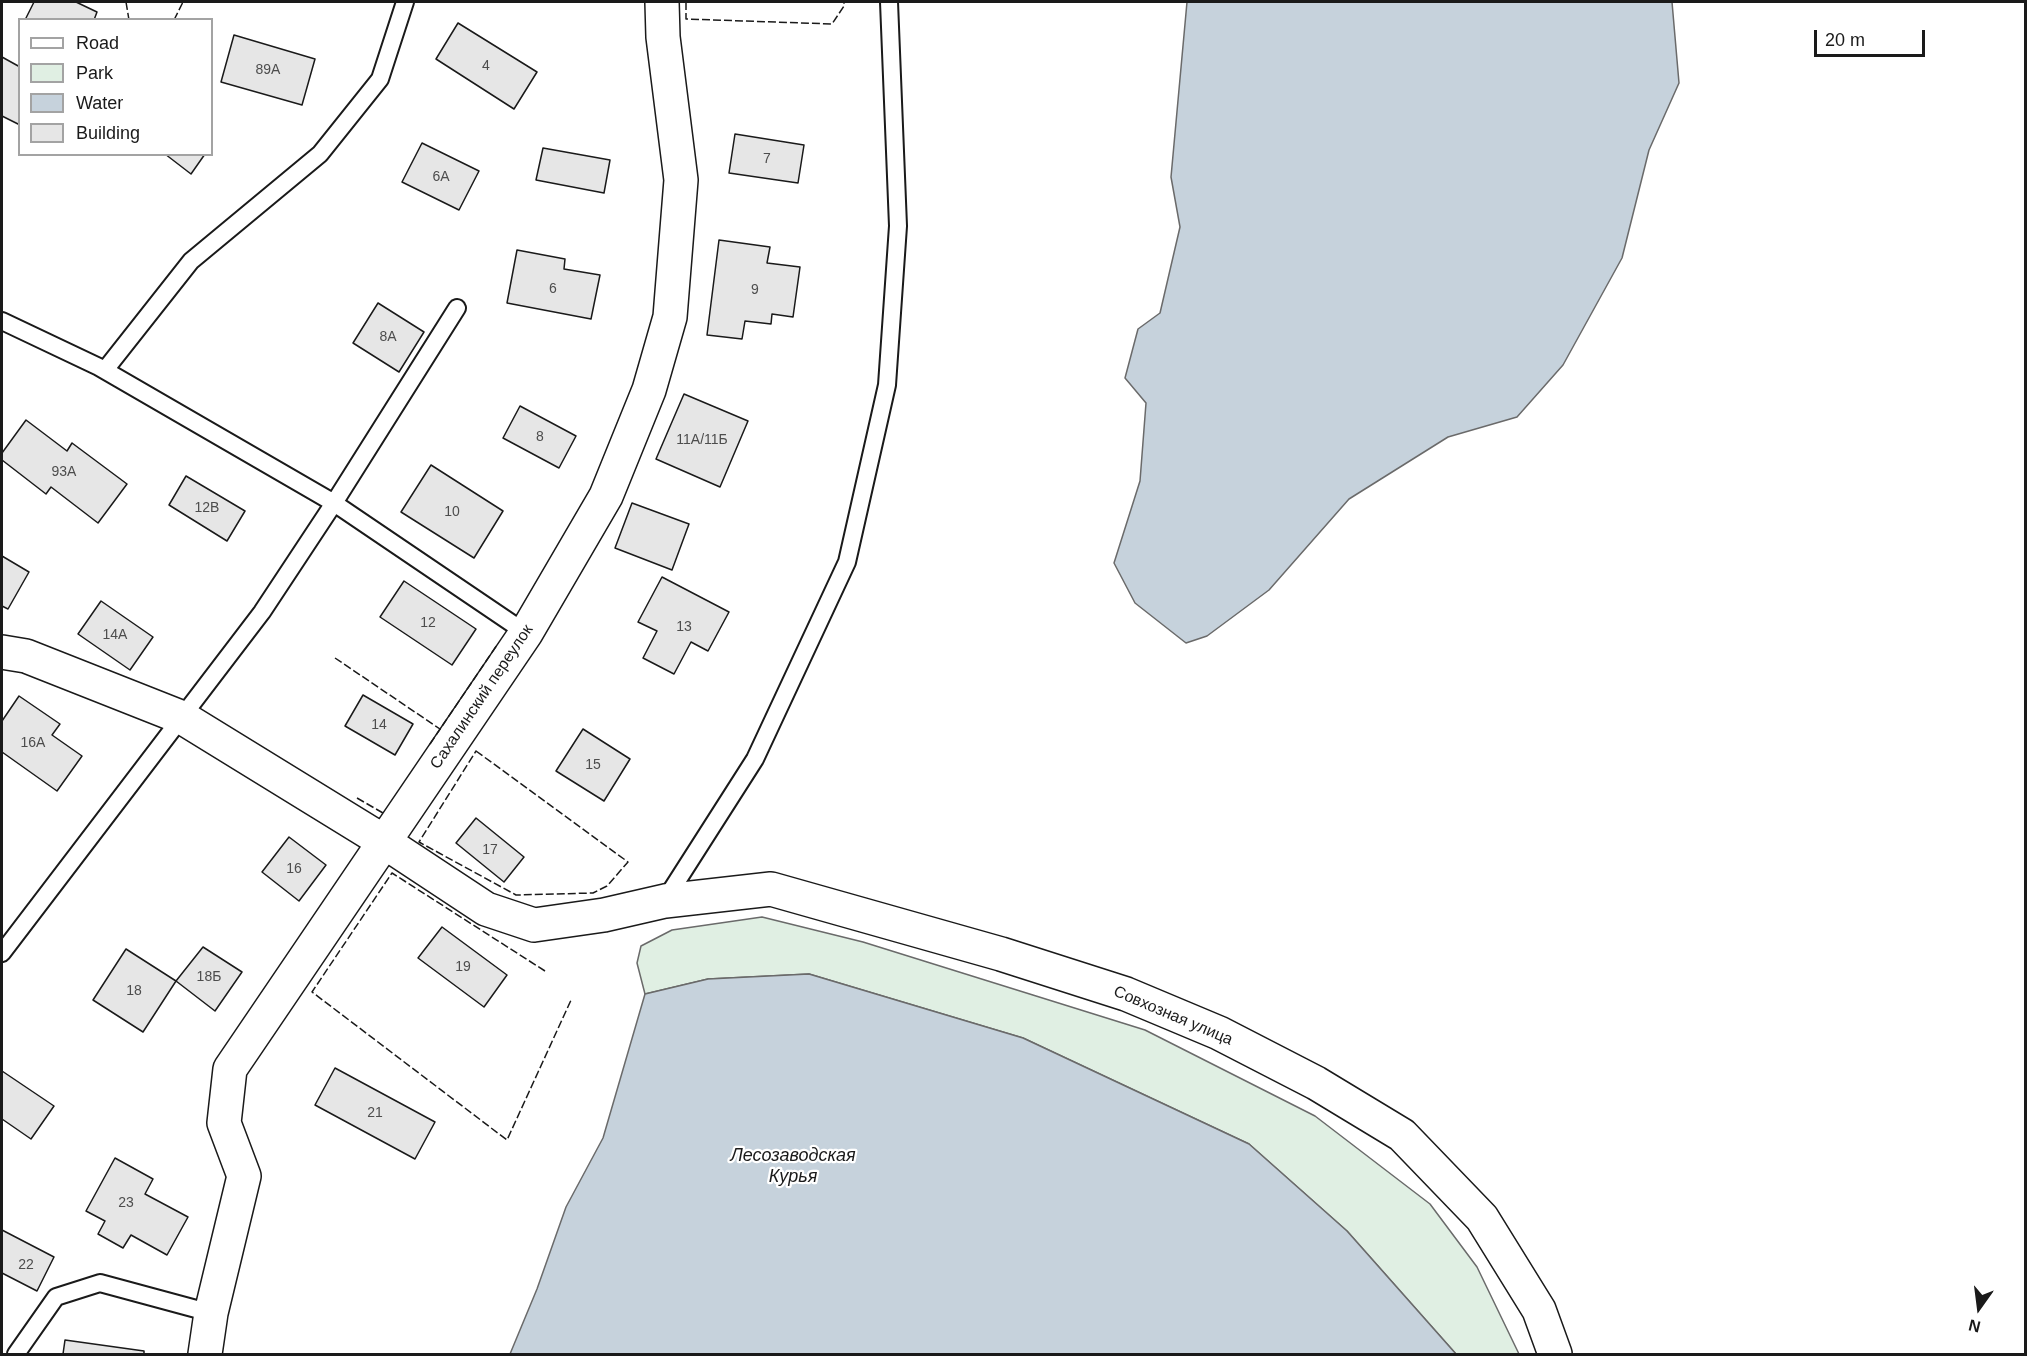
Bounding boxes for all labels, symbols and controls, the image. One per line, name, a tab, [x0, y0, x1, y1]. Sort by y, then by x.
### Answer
legend	[18, 18, 213, 156]
scale bar	[1817, 18, 1928, 56]
text: 20 m	[1825, 30, 1865, 50]
text: Road	[76, 33, 119, 53]
house number: 4	[482, 58, 490, 74]
house number: 89А	[256, 62, 280, 78]
text: Park	[76, 63, 113, 83]
text: Water	[76, 93, 123, 113]
text: Building	[76, 123, 140, 143]
house number: 7	[763, 151, 771, 167]
house number: 6А	[432, 169, 450, 185]
house number: 6	[549, 281, 557, 297]
house number: 9	[751, 282, 759, 298]
house number: 8А	[379, 329, 397, 345]
house number: 8	[536, 429, 544, 445]
house number: 11А/11Б	[676, 432, 728, 448]
house number: 93А	[52, 464, 76, 480]
house number: 12В	[195, 500, 219, 516]
house number: 10	[444, 504, 460, 520]
house number: 12	[420, 615, 436, 631]
house number: 13	[676, 619, 692, 635]
street label: Сахалинский переулок	[427, 621, 537, 773]
house number: 14А	[103, 627, 127, 643]
house number: 14	[371, 717, 387, 733]
house number: 16А	[21, 735, 45, 751]
house number: 15	[585, 757, 601, 773]
house number: 17	[482, 842, 498, 858]
house number: 16	[286, 861, 302, 877]
house number: 19	[455, 959, 471, 975]
house number: 18Б	[197, 969, 221, 985]
street label: Совхозная улица	[1110, 982, 1236, 1050]
house number: 18	[126, 983, 142, 999]
house number: 21	[367, 1105, 383, 1121]
water label: Лесозаводская Курья	[730, 1145, 856, 1188]
house number: 23	[118, 1195, 134, 1211]
house number: 22	[18, 1257, 34, 1273]
north arrow	[1949, 1278, 2009, 1338]
text: N	[1967, 1316, 1982, 1336]

